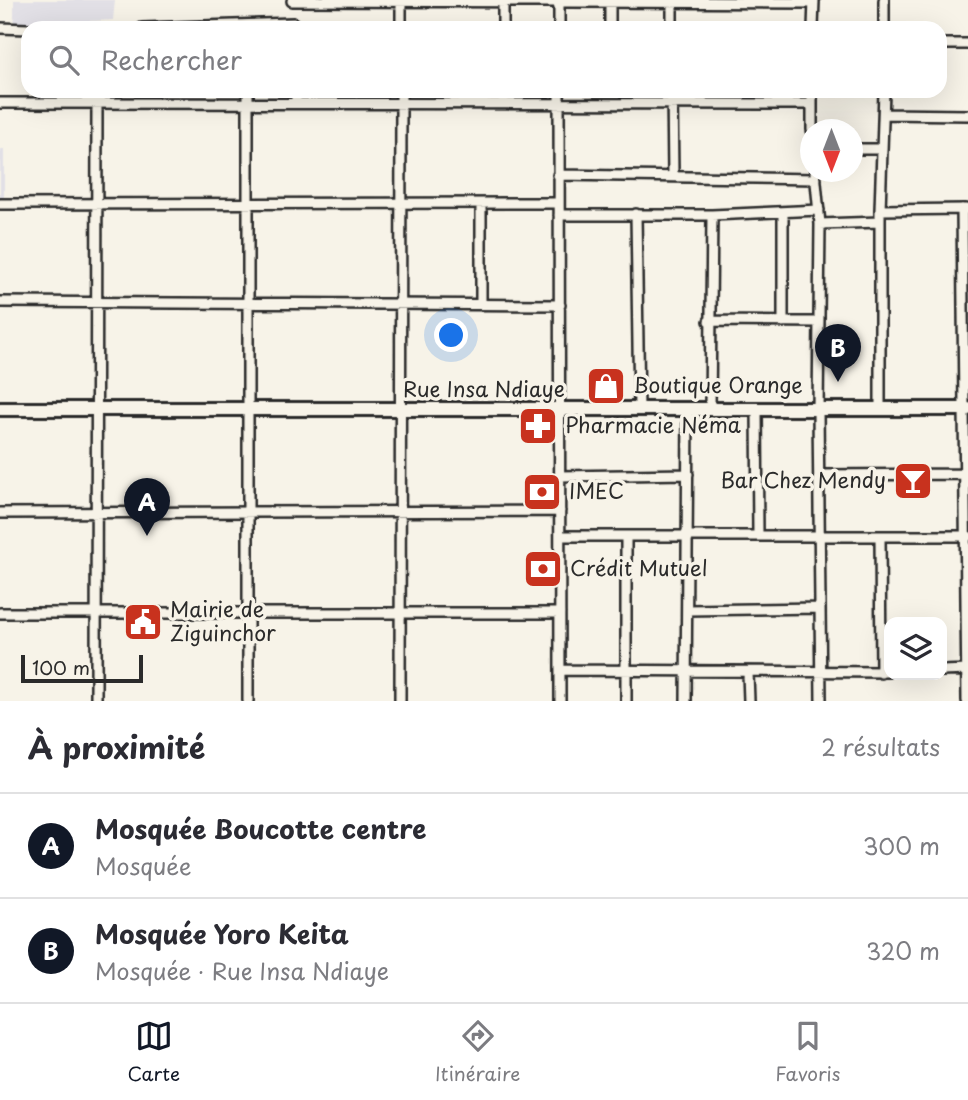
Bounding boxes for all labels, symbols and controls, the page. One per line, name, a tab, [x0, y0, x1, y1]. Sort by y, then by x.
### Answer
search box	[21, 21, 947, 98]
text: Rechercher	[101, 40, 242, 79]
icon: search	[45, 41, 83, 79]
north arrow	[800, 119, 863, 182]
your location	[434, 318, 468, 352]
pin: B	[815, 324, 861, 382]
shop icon: Boutique Orange	[585, 365, 627, 407]
place label: Boutique Orange	[633, 368, 803, 400]
street label: Rue Insa Ndiaye	[403, 372, 565, 404]
pharmacy icon: Pharmacie Néma	[517, 405, 559, 447]
place label: Pharmacie Néma	[565, 408, 741, 440]
bar icon: Bar Chez Mendy	[892, 460, 934, 502]
place label: Bar Chez Mendy	[720, 463, 886, 495]
bank icon: IMEC	[521, 471, 563, 513]
place label: IMEC	[569, 474, 624, 506]
pin: A	[124, 478, 170, 536]
bank icon: Crédit Mutuel	[522, 548, 564, 590]
place label: Crédit Mutuel	[570, 551, 708, 583]
place label: Mairie de Ziguinchor	[170, 592, 276, 648]
public building icon: Mairie de Ziguinchor	[122, 601, 164, 643]
map controls	[884, 617, 947, 680]
button: layers	[884, 617, 947, 680]
scale bar	[21, 652, 144, 684]
text: 100 m	[32, 653, 90, 681]
text: À proximité	[28, 724, 205, 769]
text: 2 résultats	[821, 729, 940, 764]
text: Mosquée Boucotte centre	[95, 809, 426, 848]
text: A	[42, 828, 60, 863]
text: 300 m	[863, 828, 940, 863]
text: Mosquée	[95, 848, 192, 883]
text: Mosquée Yoro Keita	[95, 914, 349, 953]
text: B	[43, 933, 59, 968]
text: 320 m	[866, 933, 940, 968]
text: Mosquée · Rue Insa Ndiaye	[95, 953, 389, 988]
tab: Carte	[127, 1017, 180, 1087]
tab: Itinéraire	[435, 1017, 520, 1087]
tab: Favoris	[775, 1017, 841, 1087]

